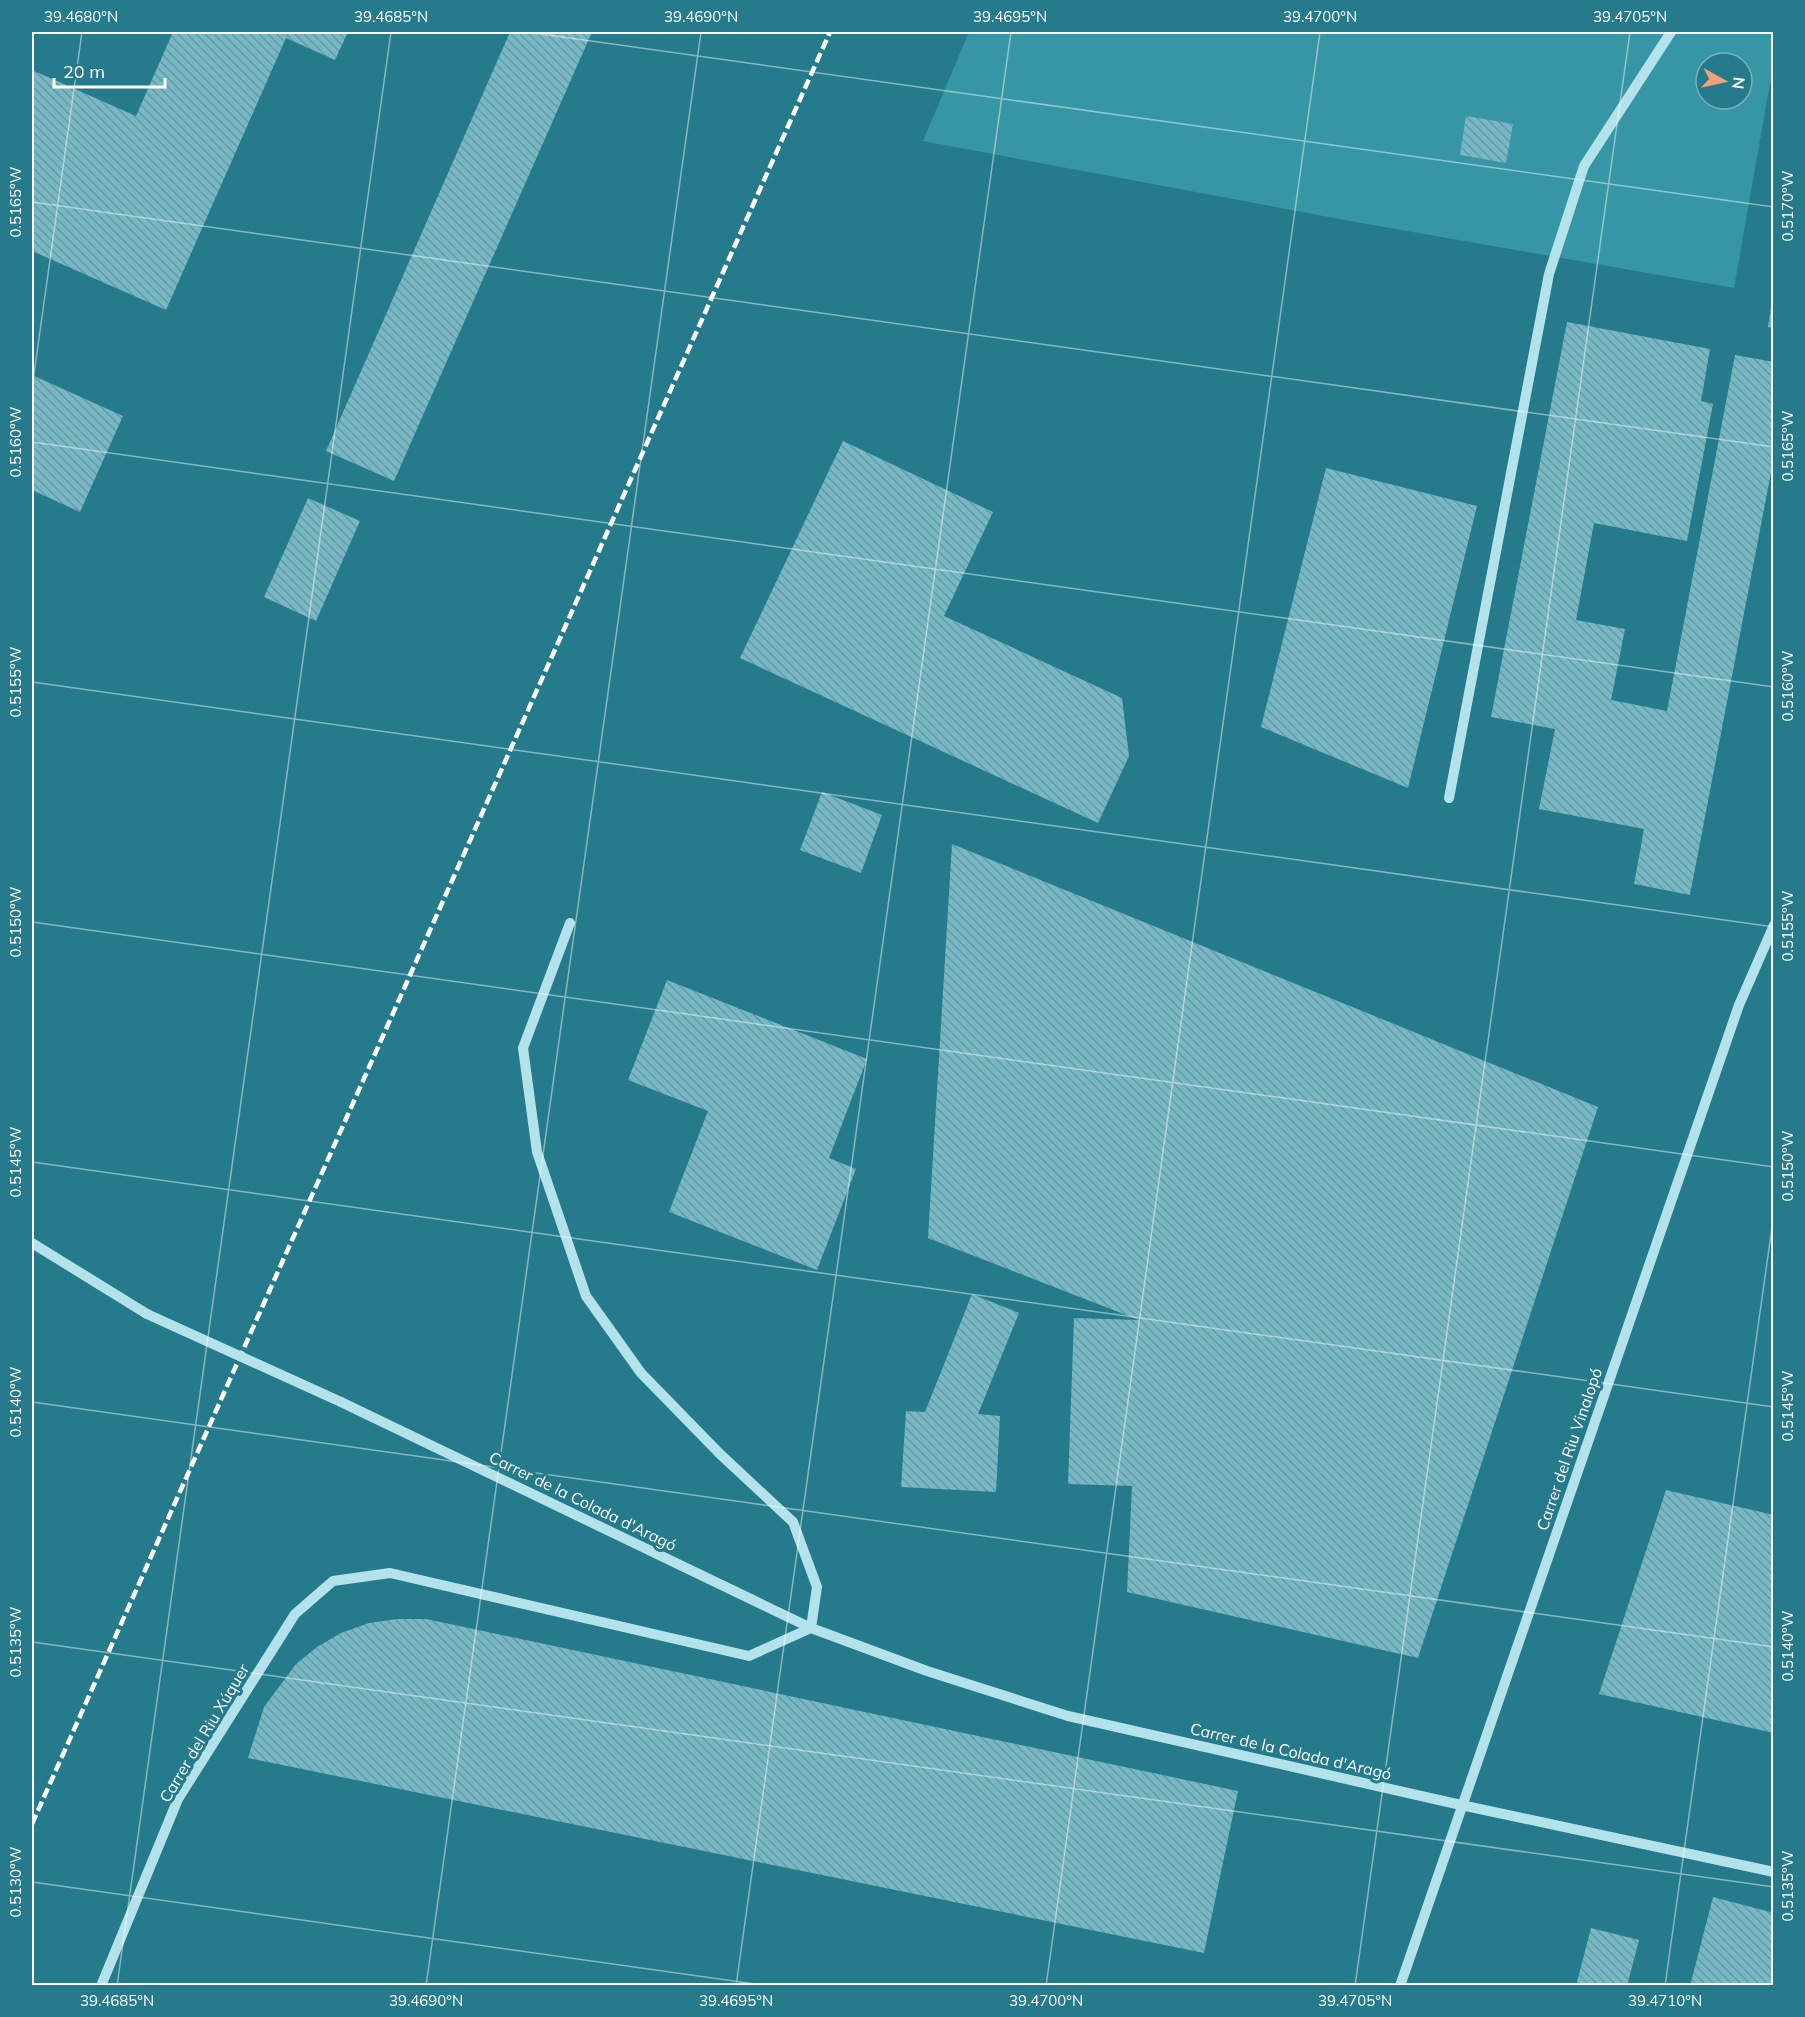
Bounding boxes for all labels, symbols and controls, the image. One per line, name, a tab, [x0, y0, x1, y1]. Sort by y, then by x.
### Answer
text: 39.4680°N	[44, 7, 118, 26]
text: 39.4685°N	[354, 7, 428, 26]
text: 39.4690°N	[664, 7, 738, 26]
text: 39.4695°N	[973, 7, 1047, 26]
text: 39.4700°N	[1283, 7, 1357, 26]
text: 39.4705°N	[1593, 7, 1667, 26]
scale bar	[54, 51, 165, 89]
north arrow	[1694, 51, 1754, 111]
text: 20 m	[63, 60, 105, 83]
text: N	[1728, 76, 1750, 90]
text: 0.5165°W	[6, 166, 25, 237]
text: 0.5170°W	[1778, 170, 1797, 241]
text: 0.5160°W	[6, 406, 25, 477]
text: 0.5165°W	[1778, 410, 1797, 481]
text: 0.5155°W	[6, 646, 25, 717]
text: 0.5160°W	[1778, 650, 1797, 721]
text: 0.5150°W	[6, 886, 25, 957]
text: 0.5155°W	[1778, 890, 1797, 961]
text: 0.5145°W	[6, 1126, 25, 1197]
text: 0.5150°W	[1778, 1130, 1797, 1201]
street label: Carrer del Riu Vinalopó	[1532, 1365, 1606, 1533]
text: 0.5140°W	[6, 1366, 25, 1437]
text: 0.5145°W	[1778, 1370, 1797, 1441]
street label: Carrer de la Colada d'Aragó	[486, 1447, 680, 1555]
text: 0.5135°W	[6, 1606, 25, 1677]
text: 0.5140°W	[1778, 1610, 1797, 1681]
street label: Carrer del Riu Xúquer	[155, 1660, 253, 1806]
street label: Carrer de la Colada d'Aragó	[1188, 1718, 1394, 1784]
text: 0.5130°W	[6, 1846, 25, 1917]
text: 0.5135°W	[1778, 1850, 1797, 1921]
text: 39.4685°N	[80, 1991, 154, 2010]
text: 39.4690°N	[389, 1991, 463, 2010]
text: 39.4695°N	[699, 1991, 773, 2010]
text: 39.4700°N	[1009, 1991, 1083, 2010]
text: 39.4705°N	[1318, 1991, 1392, 2010]
text: 39.4710°N	[1628, 1991, 1702, 2010]

